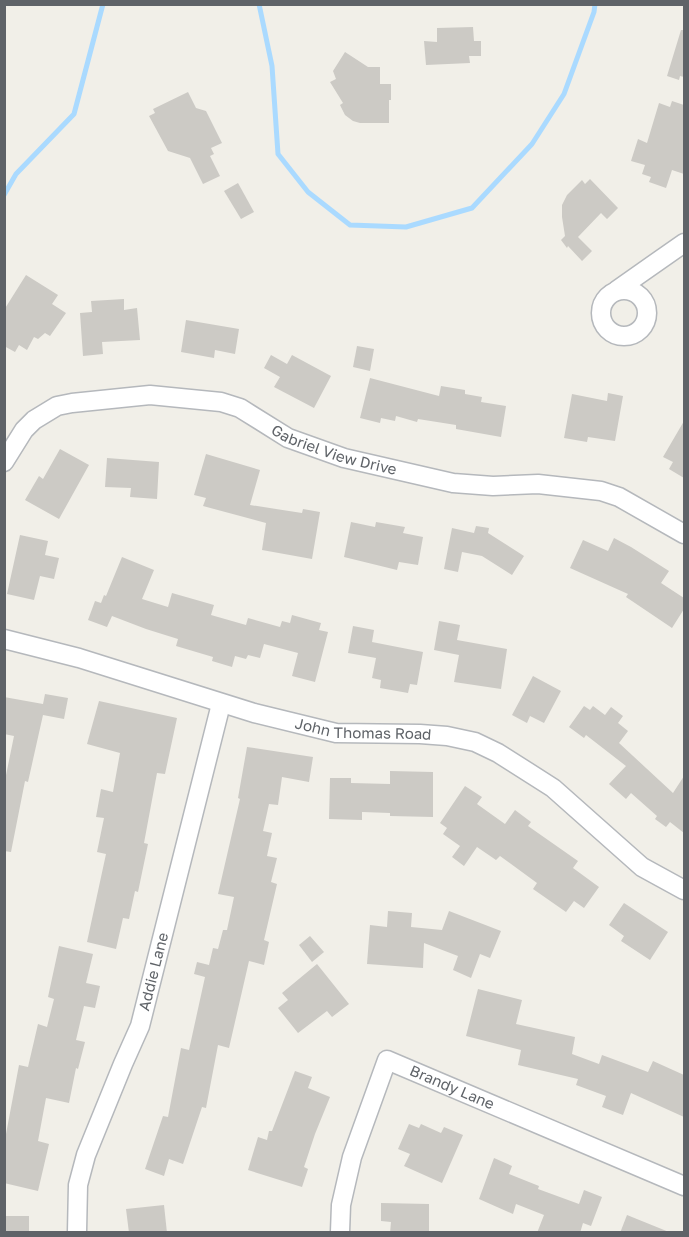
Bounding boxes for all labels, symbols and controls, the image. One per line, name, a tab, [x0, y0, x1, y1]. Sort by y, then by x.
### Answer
street label: Gabriel View Drive	[268, 420, 399, 478]
street label: John Thomas Road	[293, 713, 432, 743]
street label: Addie Lane	[134, 930, 171, 1012]
street label: Brandy Lane	[407, 1061, 498, 1113]

